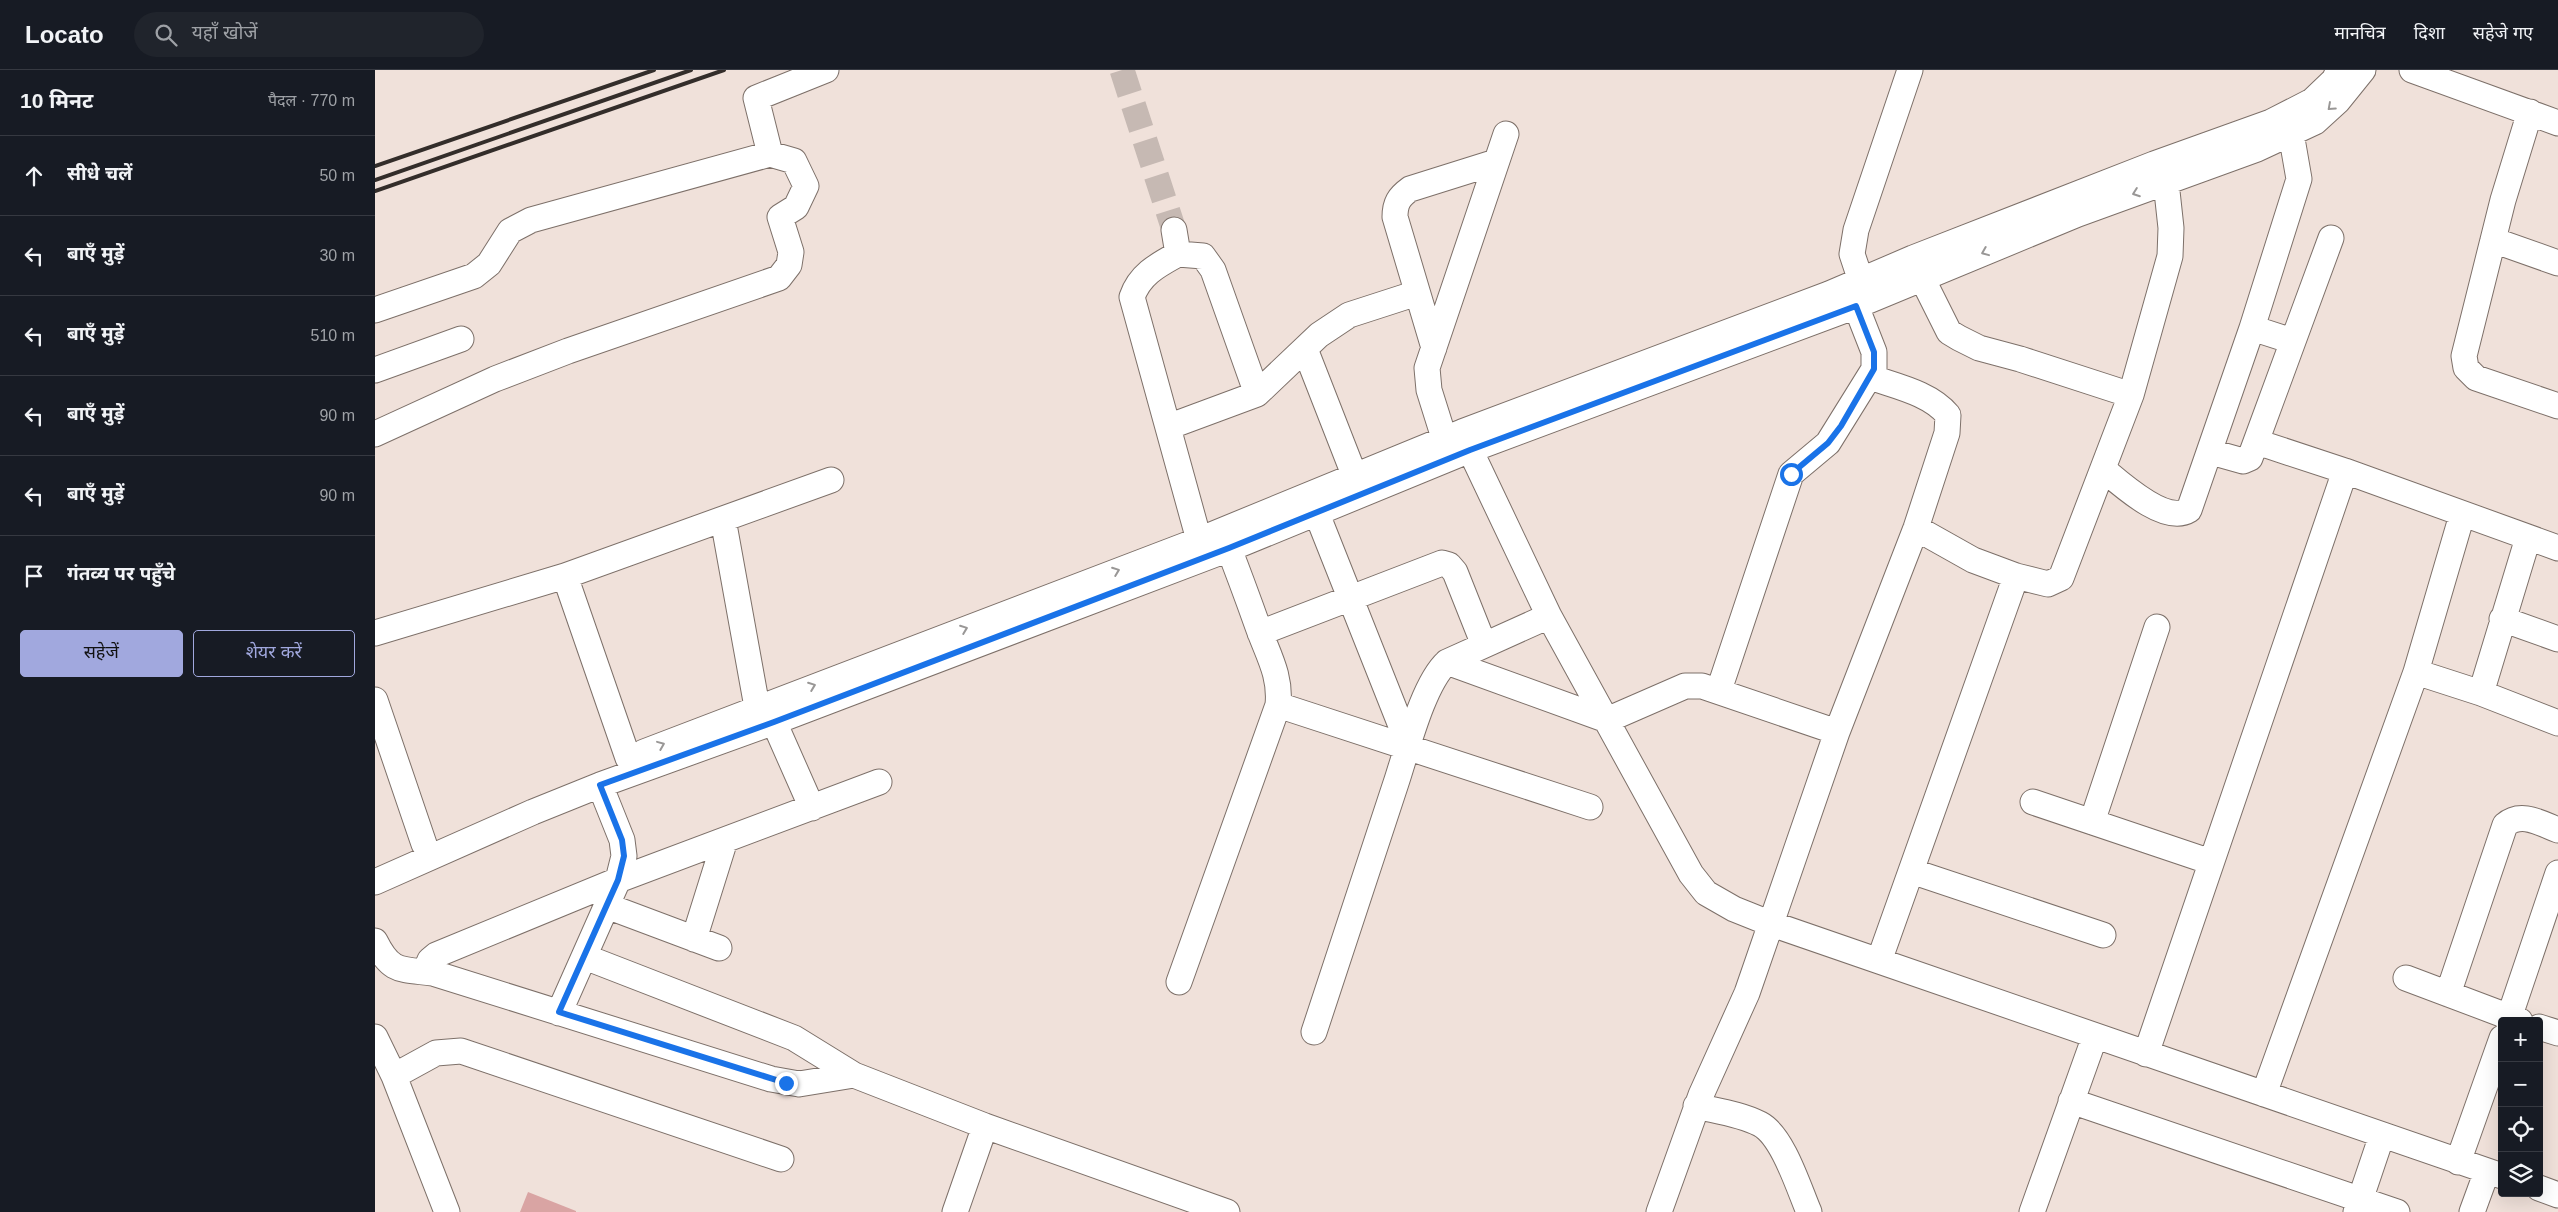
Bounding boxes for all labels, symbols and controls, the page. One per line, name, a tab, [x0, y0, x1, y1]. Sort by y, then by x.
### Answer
search box	[134, 12, 484, 57]
text: Locato	[25, 21, 104, 48]
icon: search	[152, 21, 180, 49]
text: यहाँ खोजें	[192, 22, 258, 43]
text: मानचित्र	[2334, 23, 2386, 43]
text: दिशा	[2414, 23, 2445, 43]
text: सहेजे गए	[2473, 23, 2533, 43]
text: 10 मिनट	[20, 89, 93, 112]
text: पैदल · 770 m	[268, 92, 355, 109]
one-way arrow	[2328, 101, 2337, 110]
icon: ahead	[20, 162, 48, 190]
text: सीधे चलें	[67, 163, 132, 184]
text: 50 m	[319, 167, 355, 184]
one-way arrow	[2132, 187, 2141, 197]
icon: left	[20, 242, 48, 270]
text: बाएँ मुड़ें	[67, 243, 124, 264]
one-way arrow	[1981, 246, 1990, 257]
text: 30 m	[319, 247, 355, 264]
icon: left	[20, 322, 48, 350]
text: बाएँ मुड़ें	[67, 323, 124, 344]
text: 510 m	[311, 327, 355, 344]
icon: left	[20, 402, 48, 430]
text: बाएँ मुड़ें	[67, 403, 124, 424]
text: 90 m	[319, 407, 355, 424]
route start	[1780, 463, 1803, 486]
icon: left	[20, 482, 48, 510]
text: बाएँ मुड़ें	[67, 483, 124, 504]
text: 90 m	[319, 487, 355, 504]
icon: arrive	[20, 562, 48, 590]
text: गंतव्य पर पहुँचे	[67, 563, 175, 584]
one-way arrow	[1112, 567, 1120, 577]
one-way arrow	[960, 624, 968, 634]
button: सहेजें	[20, 630, 183, 677]
button: शेयर करें	[193, 630, 355, 677]
one-way arrow	[808, 682, 816, 692]
one-way arrow	[656, 741, 665, 751]
map controls	[2498, 1017, 2543, 1197]
button: +	[2498, 1017, 2543, 1062]
button: −	[2498, 1062, 2543, 1107]
route end	[775, 1072, 798, 1095]
button: locate	[2498, 1107, 2543, 1152]
button: layers	[2498, 1152, 2543, 1197]

